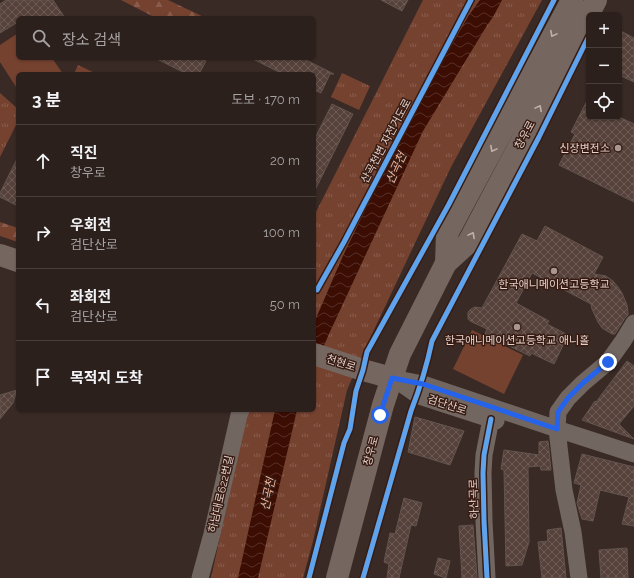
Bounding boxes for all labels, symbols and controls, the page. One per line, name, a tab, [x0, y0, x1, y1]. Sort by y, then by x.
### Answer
map controls	[586, 12, 622, 120]
button: +	[586, 12, 622, 48]
search box	[16, 16, 316, 60]
icon: search	[30, 27, 52, 49]
one-way arrow	[551, 30, 558, 38]
text: 장소 검색	[62, 31, 121, 49]
button: −	[586, 48, 622, 84]
button: locate	[586, 84, 622, 120]
text: 3 분	[32, 90, 61, 110]
text: 도보 · 170 m	[231, 92, 300, 107]
street label: 산곡천변 자전거도로	[358, 96, 414, 186]
one-way arrow	[535, 105, 542, 112]
street label: 창우로	[512, 119, 538, 151]
place label: 신장변전소	[559, 142, 610, 155]
marker: 신장변전소	[613, 143, 623, 153]
text: 직진	[70, 144, 98, 162]
one-way arrow	[490, 145, 497, 152]
icon: ahead	[32, 150, 54, 172]
water label: 산곡천	[382, 150, 410, 186]
text: 20 m	[270, 153, 300, 168]
text: 창우로	[70, 165, 106, 180]
text: 우회전	[70, 216, 111, 234]
icon: right	[32, 222, 54, 244]
text: 100 m	[263, 225, 300, 240]
one-way arrow	[467, 232, 475, 239]
text: 검단산로	[70, 237, 118, 252]
marker: 한국애니메이션고등학교	[549, 266, 559, 276]
place label: 한국애니메이션고등학교	[498, 278, 610, 291]
text: 좌회전	[70, 288, 111, 306]
icon: left	[32, 294, 54, 316]
text: 50 m	[270, 297, 300, 312]
text: 검단산로	[70, 309, 118, 324]
marker: 한국애니메이션고등학교 애니홀	[512, 322, 522, 332]
place label: 한국애니메이션고등학교 애니홀	[445, 334, 589, 347]
street label: 천현로	[325, 352, 357, 374]
route end	[599, 353, 617, 371]
icon: arrive	[32, 366, 54, 388]
text: 목적지 도착	[70, 369, 143, 387]
street label: 검단산로	[426, 393, 468, 417]
route start	[371, 406, 389, 424]
street label: 창우로	[361, 435, 381, 467]
street label: 하남대로622번길	[206, 454, 236, 534]
water label: 산곡천	[258, 474, 279, 512]
street label: 하산곡로	[467, 479, 481, 519]

